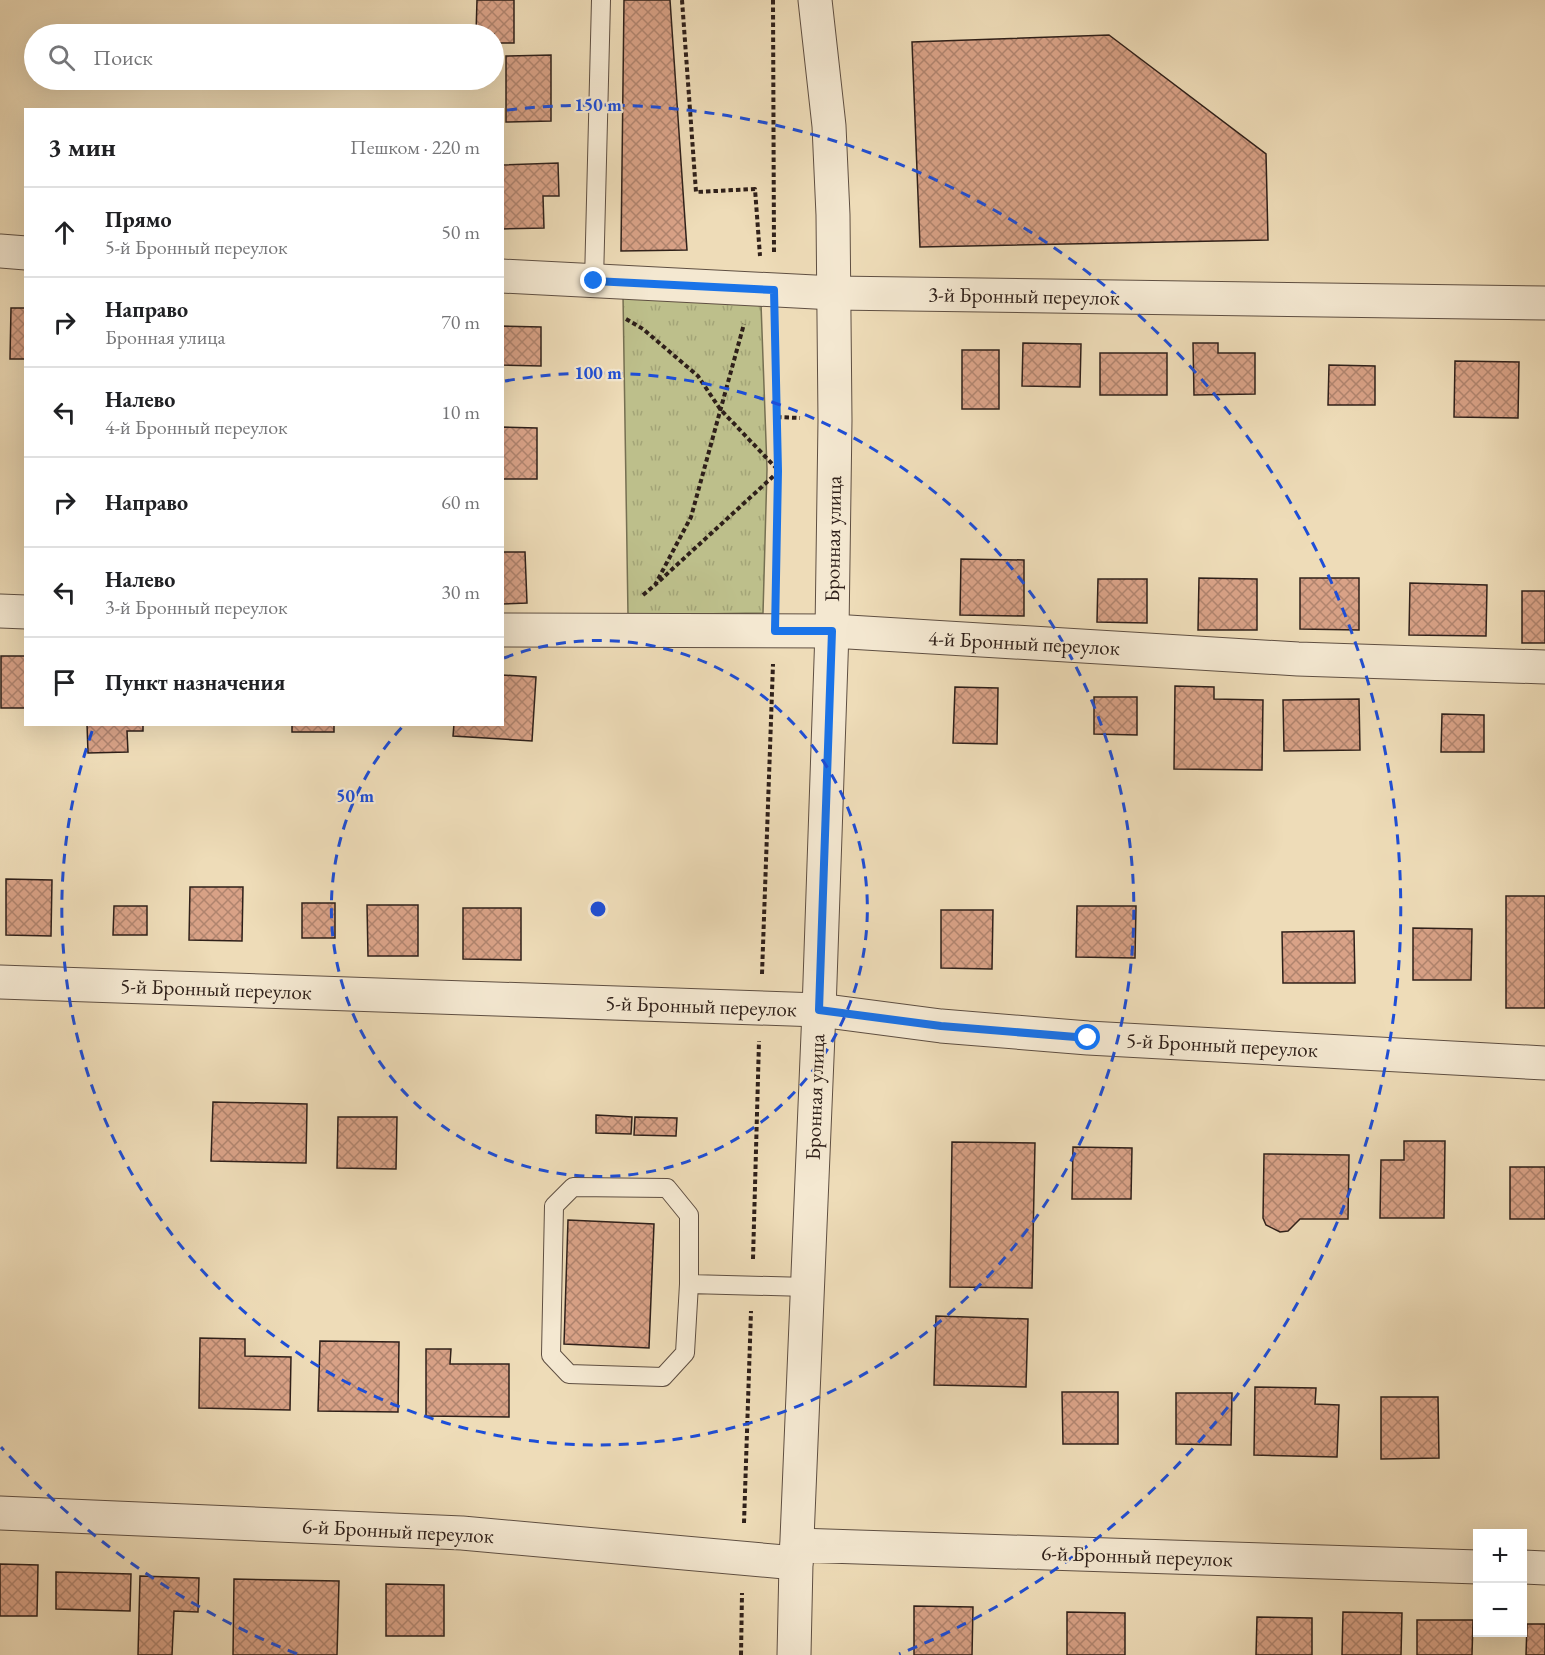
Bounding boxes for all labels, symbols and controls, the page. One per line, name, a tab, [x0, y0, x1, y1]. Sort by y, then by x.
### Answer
search box	[24, 24, 504, 90]
icon: search	[45, 41, 78, 74]
text: Поиск	[93, 43, 153, 72]
text: 150 m	[574, 93, 622, 116]
text: 3 мин	[48, 130, 116, 164]
text: Пешком · 220 m	[350, 134, 480, 160]
text: Прямо	[105, 205, 172, 234]
icon: ahead	[48, 216, 81, 249]
text: 50 m	[441, 219, 480, 245]
text: 5-й Бронный переулок	[105, 234, 288, 260]
route end	[580, 267, 606, 293]
street label: 3-й Бронный переулок	[928, 280, 1120, 311]
text: Направо	[105, 295, 188, 324]
icon: right	[48, 306, 81, 339]
text: 70 m	[441, 309, 480, 335]
text: Бронная улица	[105, 324, 225, 350]
text: 100 m	[574, 361, 622, 384]
text: Налево	[105, 385, 175, 414]
icon: left	[48, 396, 81, 429]
text: 10 m	[441, 399, 480, 425]
text: 4-й Бронный переулок	[105, 414, 288, 440]
street label: Бронная улица	[818, 475, 847, 602]
icon: right	[48, 486, 81, 519]
text: Направо	[105, 488, 188, 517]
text: 60 m	[441, 489, 480, 515]
text: Налево	[105, 565, 175, 594]
icon: left	[48, 576, 81, 609]
text: 30 m	[441, 579, 480, 605]
text: 3-й Бронный переулок	[105, 594, 288, 620]
street label: 4-й Бронный переулок	[928, 624, 1120, 661]
icon: arrive	[48, 666, 81, 699]
text: Пункт назначения	[105, 668, 285, 697]
text: 50 m	[336, 784, 374, 807]
centre of rings	[588, 899, 608, 919]
street label: 5-й Бронный переулок	[120, 972, 312, 1005]
street label: 5-й Бронный переулок	[605, 989, 797, 1022]
route start	[1074, 1024, 1100, 1050]
street label: 5-й Бронный переулок	[1126, 1026, 1318, 1063]
street label: Бронная улица	[799, 1033, 830, 1161]
street label: 6-й Бронный переулок	[302, 1512, 494, 1549]
map controls	[1473, 1529, 1527, 1637]
button: +	[1473, 1529, 1527, 1583]
street label: 6-й Бронный переулок	[1041, 1539, 1233, 1572]
button: −	[1473, 1583, 1527, 1637]

